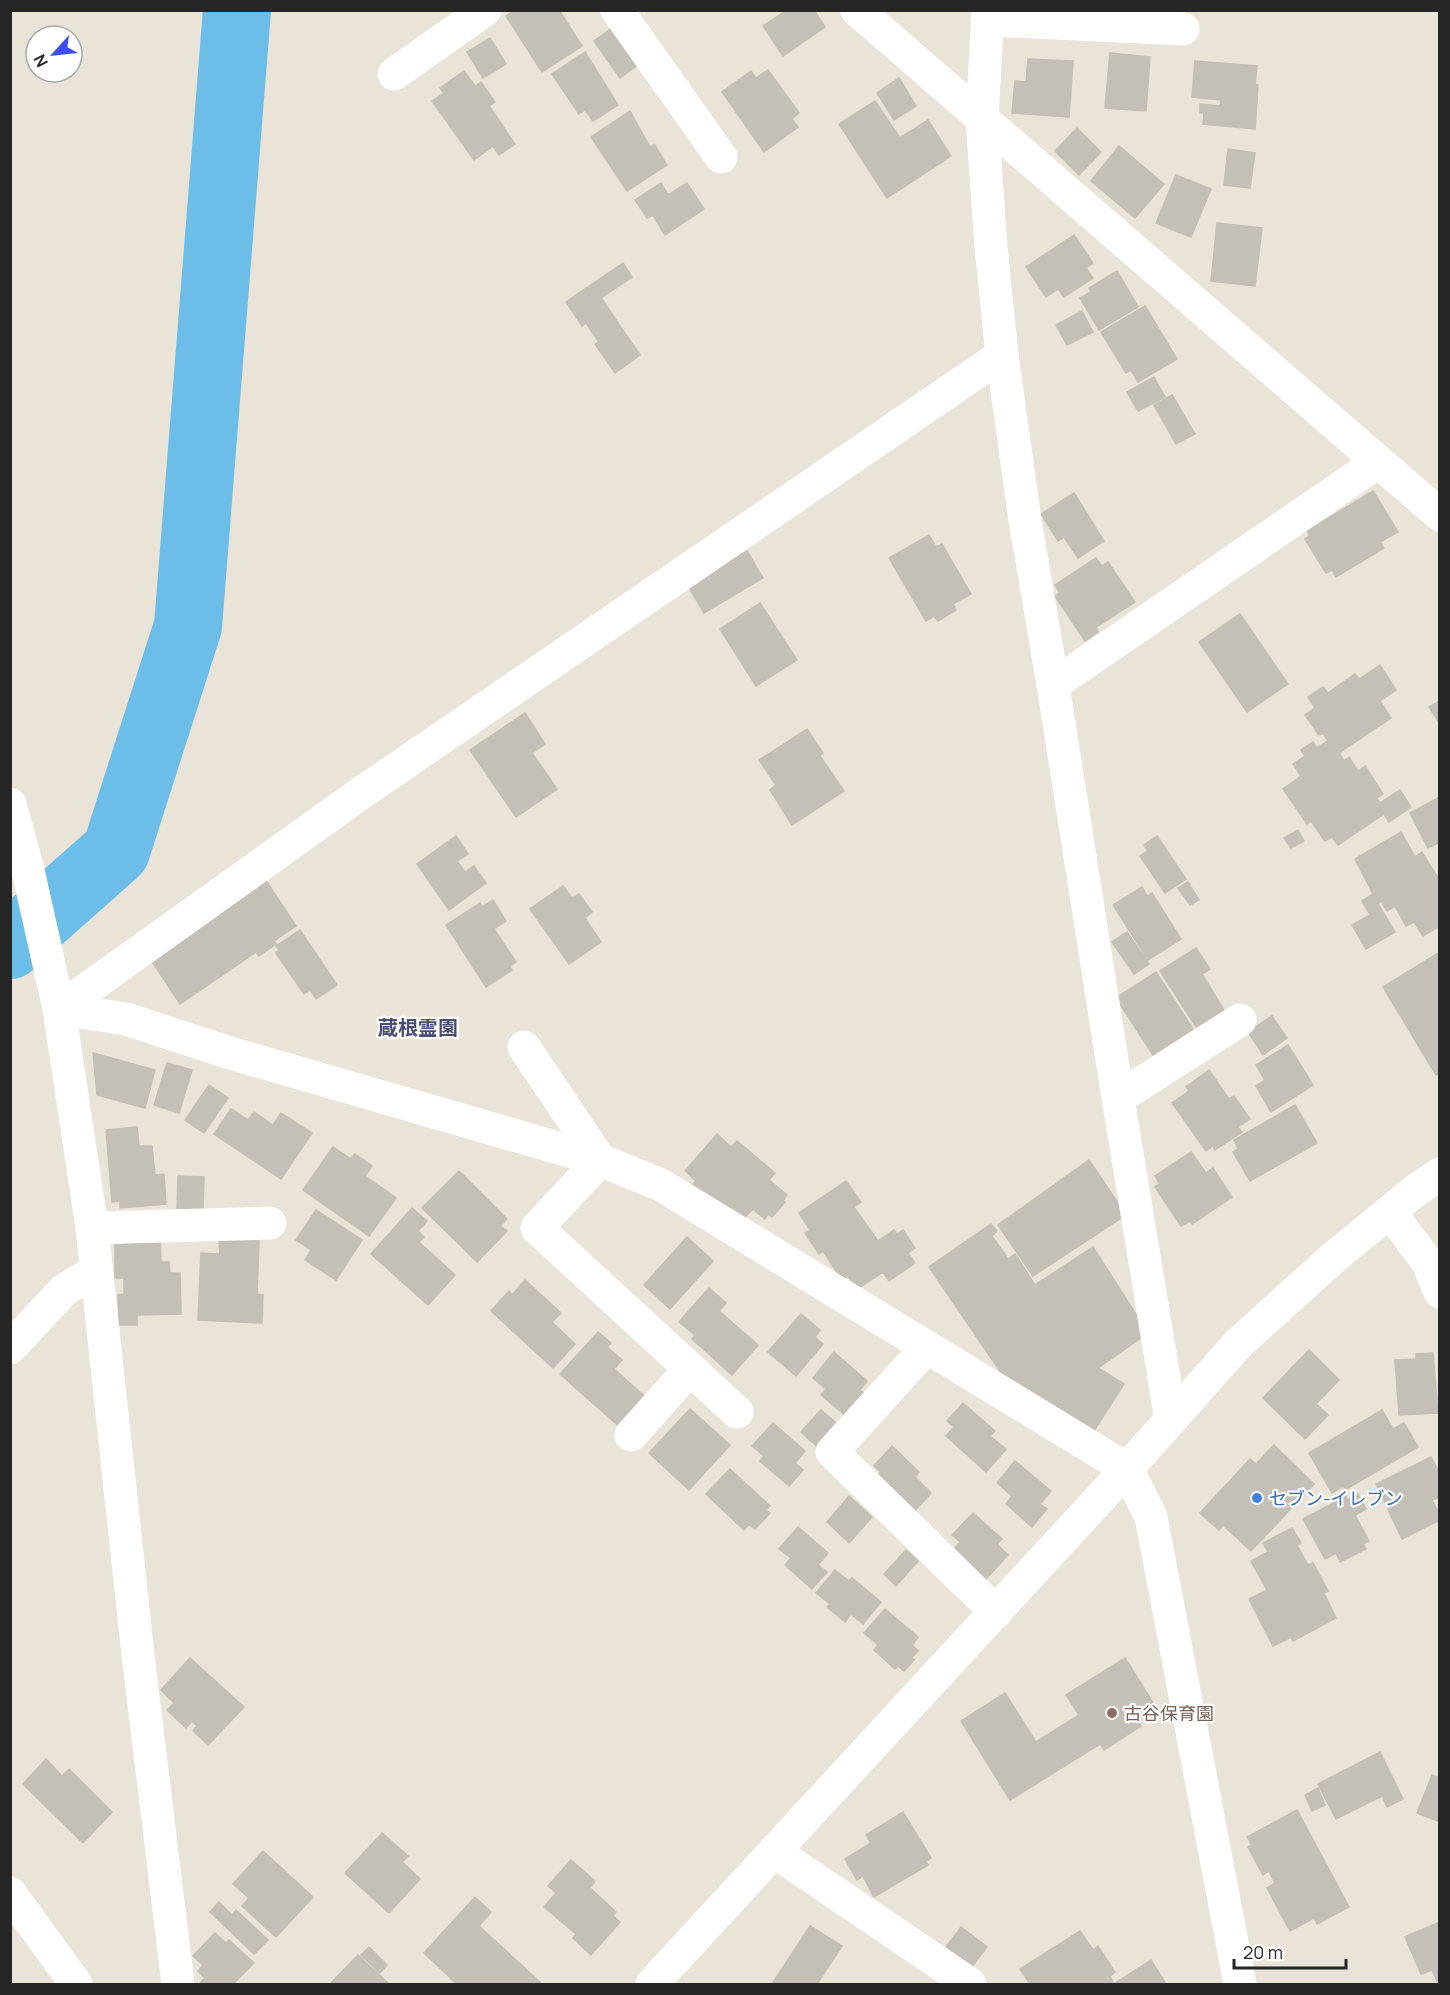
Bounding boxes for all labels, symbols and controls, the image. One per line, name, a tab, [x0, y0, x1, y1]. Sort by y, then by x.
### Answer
north arrow	[24, 24, 84, 84]
text: N	[28, 51, 53, 71]
district label: 蔵根霊園	[378, 1014, 458, 1041]
place label: セブン-イレブン	[1269, 1486, 1403, 1510]
marker: セブン-イレブン	[1250, 1491, 1264, 1505]
place label: 古谷保育園	[1124, 1701, 1214, 1725]
marker: 古谷保育園	[1105, 1706, 1119, 1720]
scale bar	[1234, 1932, 1346, 1970]
text: 20 m	[1243, 1940, 1283, 1964]

